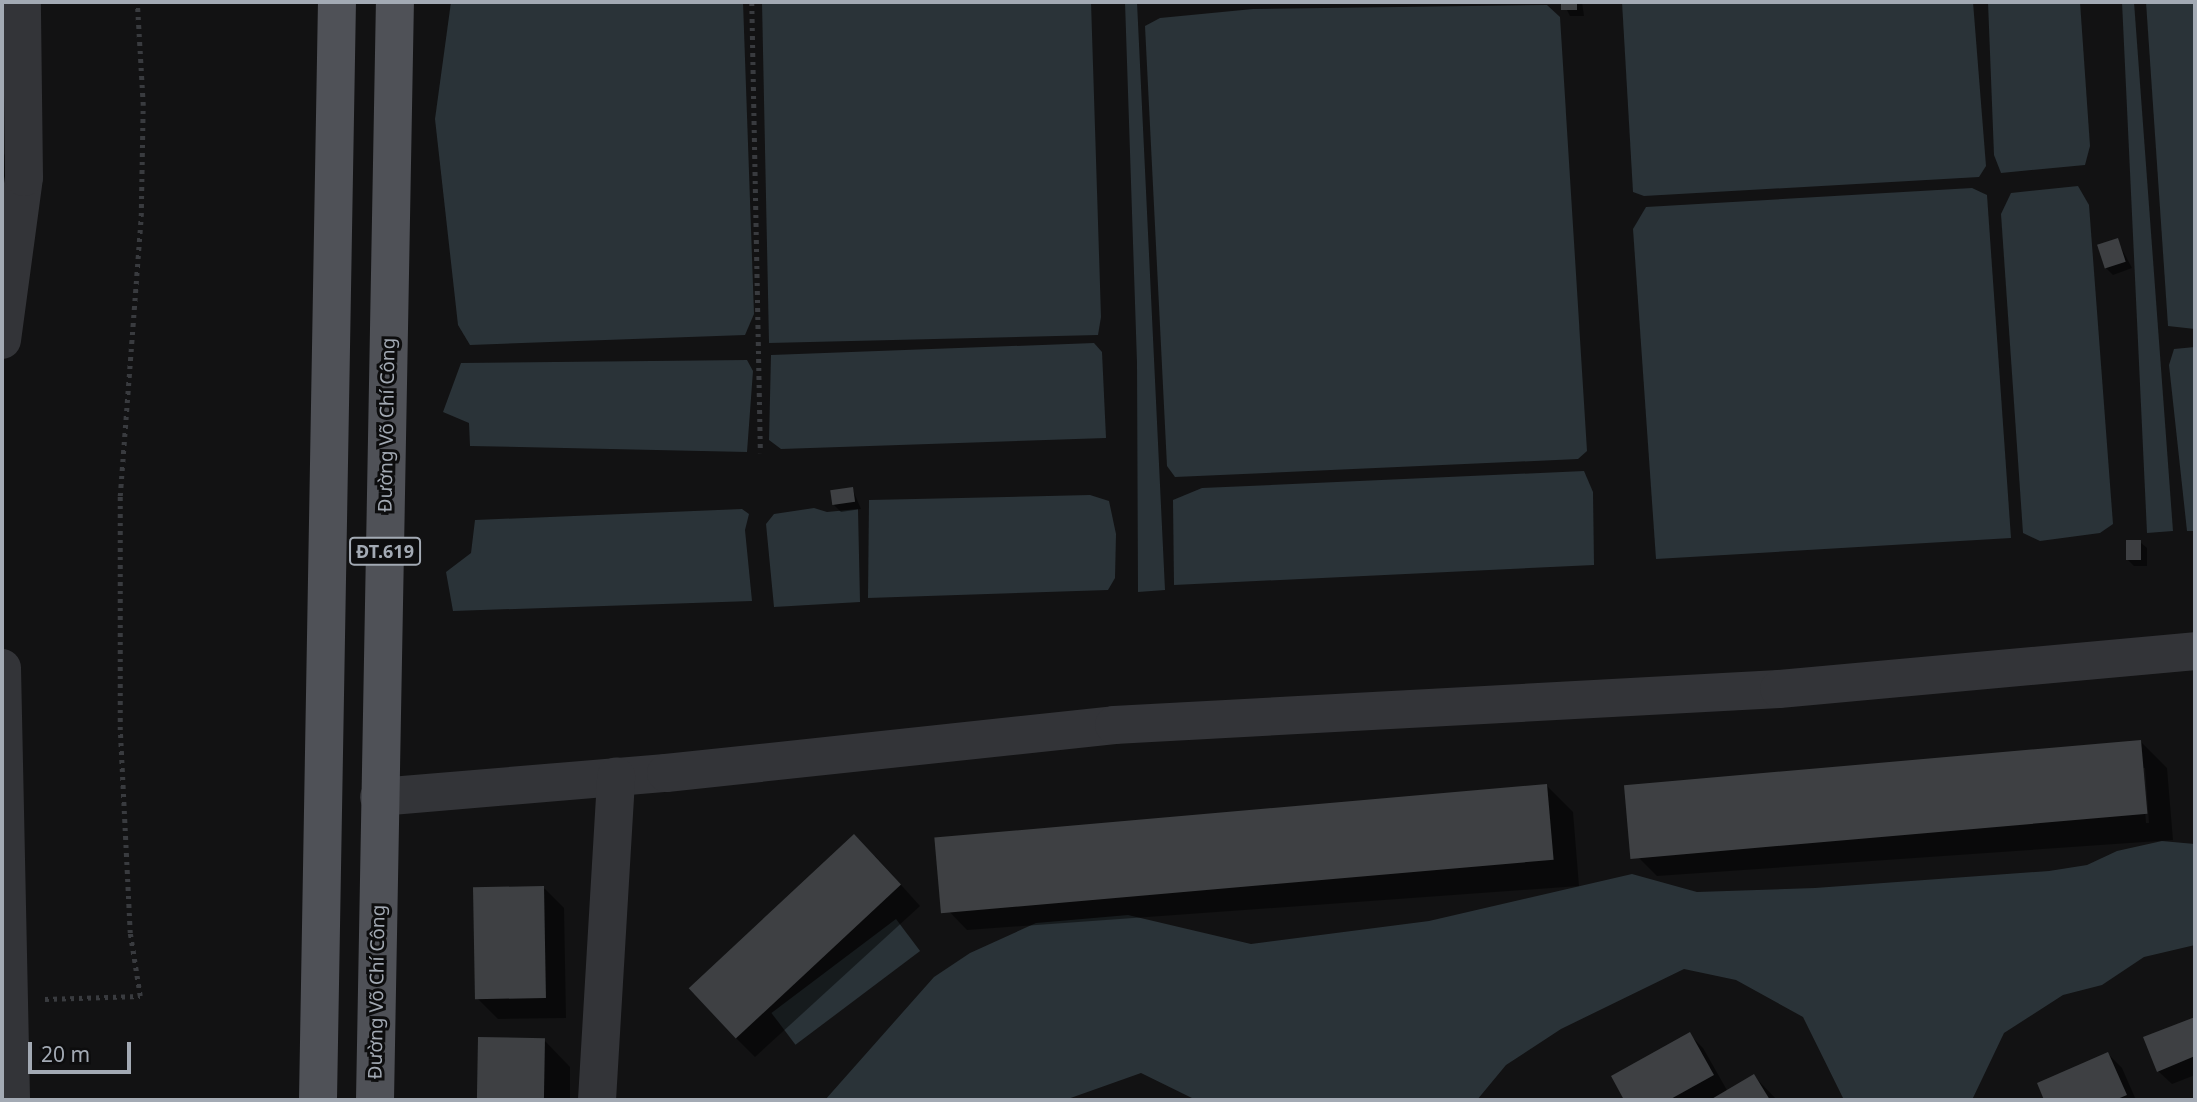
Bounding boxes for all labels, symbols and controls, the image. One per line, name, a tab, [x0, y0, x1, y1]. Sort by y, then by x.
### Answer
street label: Đường Võ Chí Công	[374, 337, 400, 513]
road number: ĐT.619	[348, 536, 422, 566]
street label: Đường Võ Chí Công	[364, 904, 390, 1080]
scale bar	[32, 1028, 135, 1072]
text: 20 m	[41, 1040, 90, 1068]

